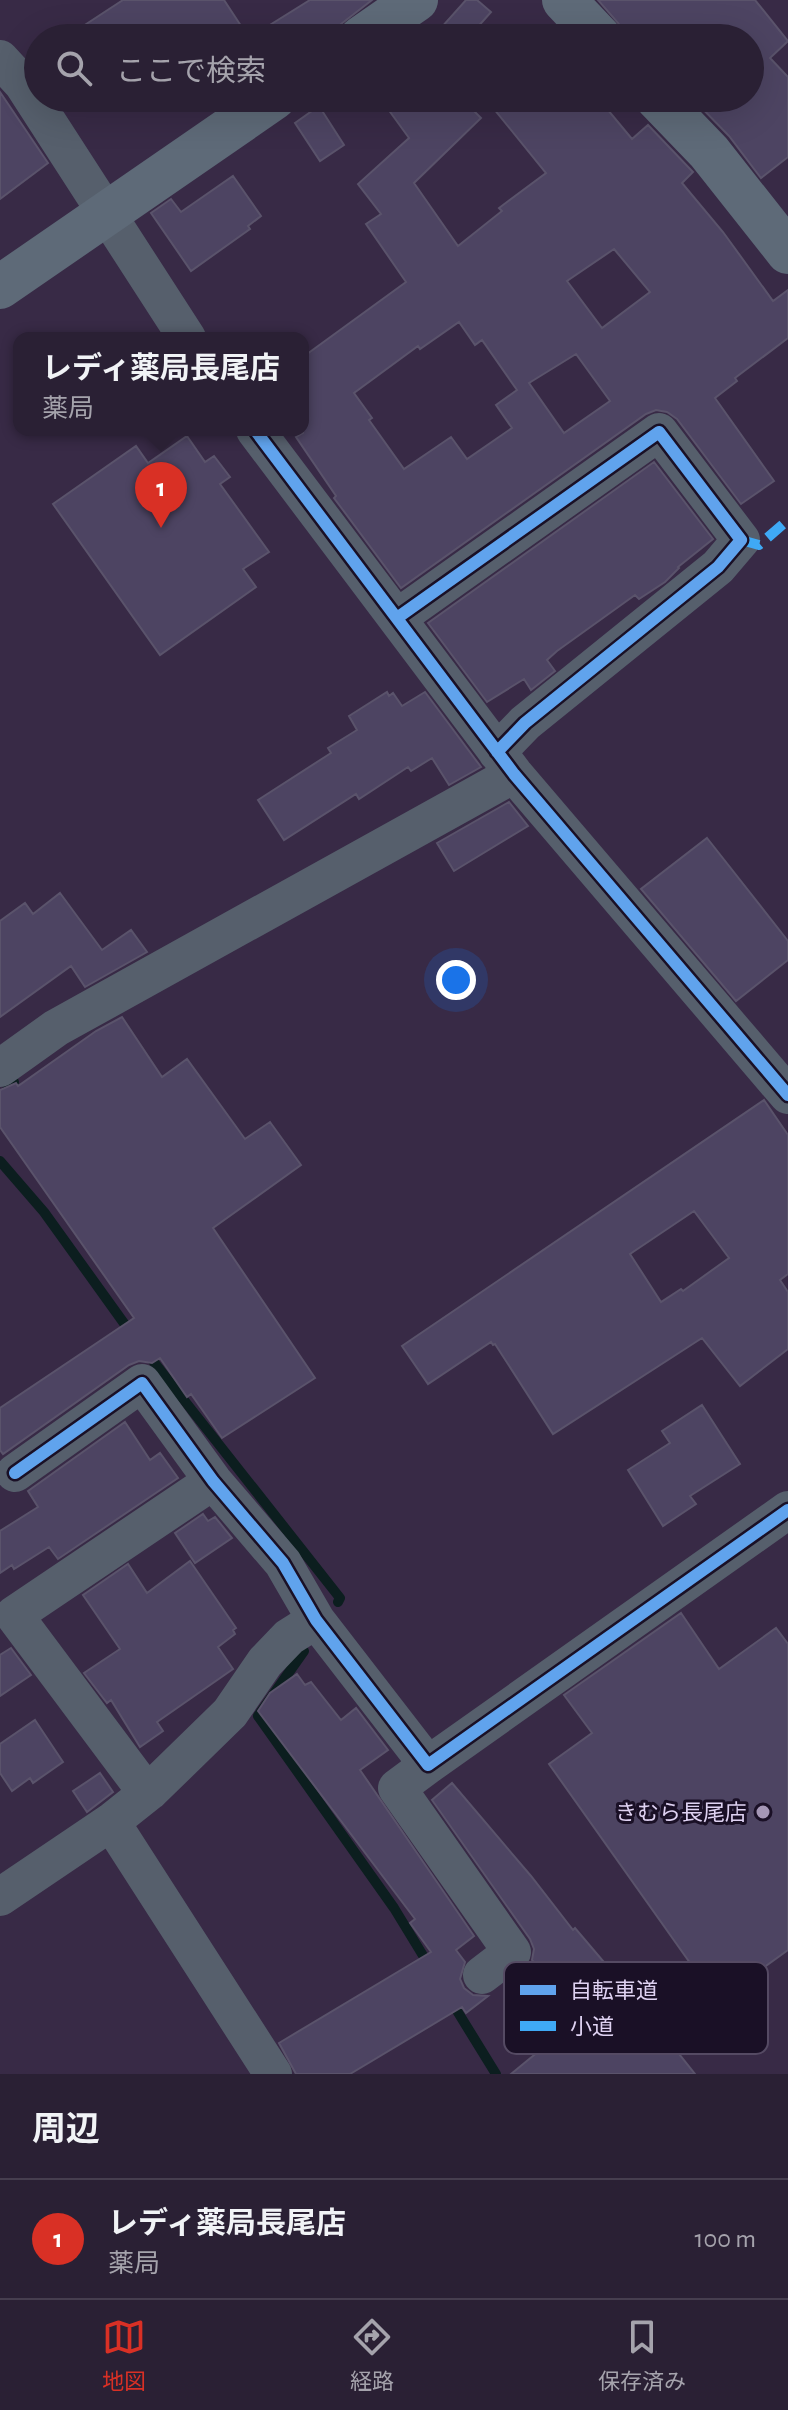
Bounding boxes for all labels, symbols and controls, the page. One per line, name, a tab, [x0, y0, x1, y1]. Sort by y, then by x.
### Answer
search box	[24, 24, 764, 112]
icon: search	[52, 46, 96, 90]
text: ここで検索	[116, 57, 266, 87]
popup	[13, 332, 309, 436]
text: レディ薬局長尾店	[42, 354, 280, 384]
text: 薬局	[42, 396, 94, 422]
pin: 1	[135, 462, 187, 528]
your location	[436, 960, 476, 1000]
place label: きむら長尾店	[615, 1801, 747, 1824]
marker: きむら長尾店	[754, 1803, 772, 1821]
legend	[504, 1962, 768, 2054]
text: 自転車道	[570, 1979, 658, 2002]
text: 小道	[570, 2015, 614, 2038]
text: 周辺	[32, 2113, 100, 2147]
text: レディ薬局長尾店	[108, 2209, 346, 2239]
text: 1	[53, 2226, 63, 2252]
text: 100 m	[695, 2226, 756, 2252]
text: 薬局	[108, 2251, 160, 2277]
tab: 地図	[102, 2315, 146, 2395]
tab: 経路	[350, 2315, 394, 2395]
tab: 保存済み	[598, 2315, 686, 2395]

